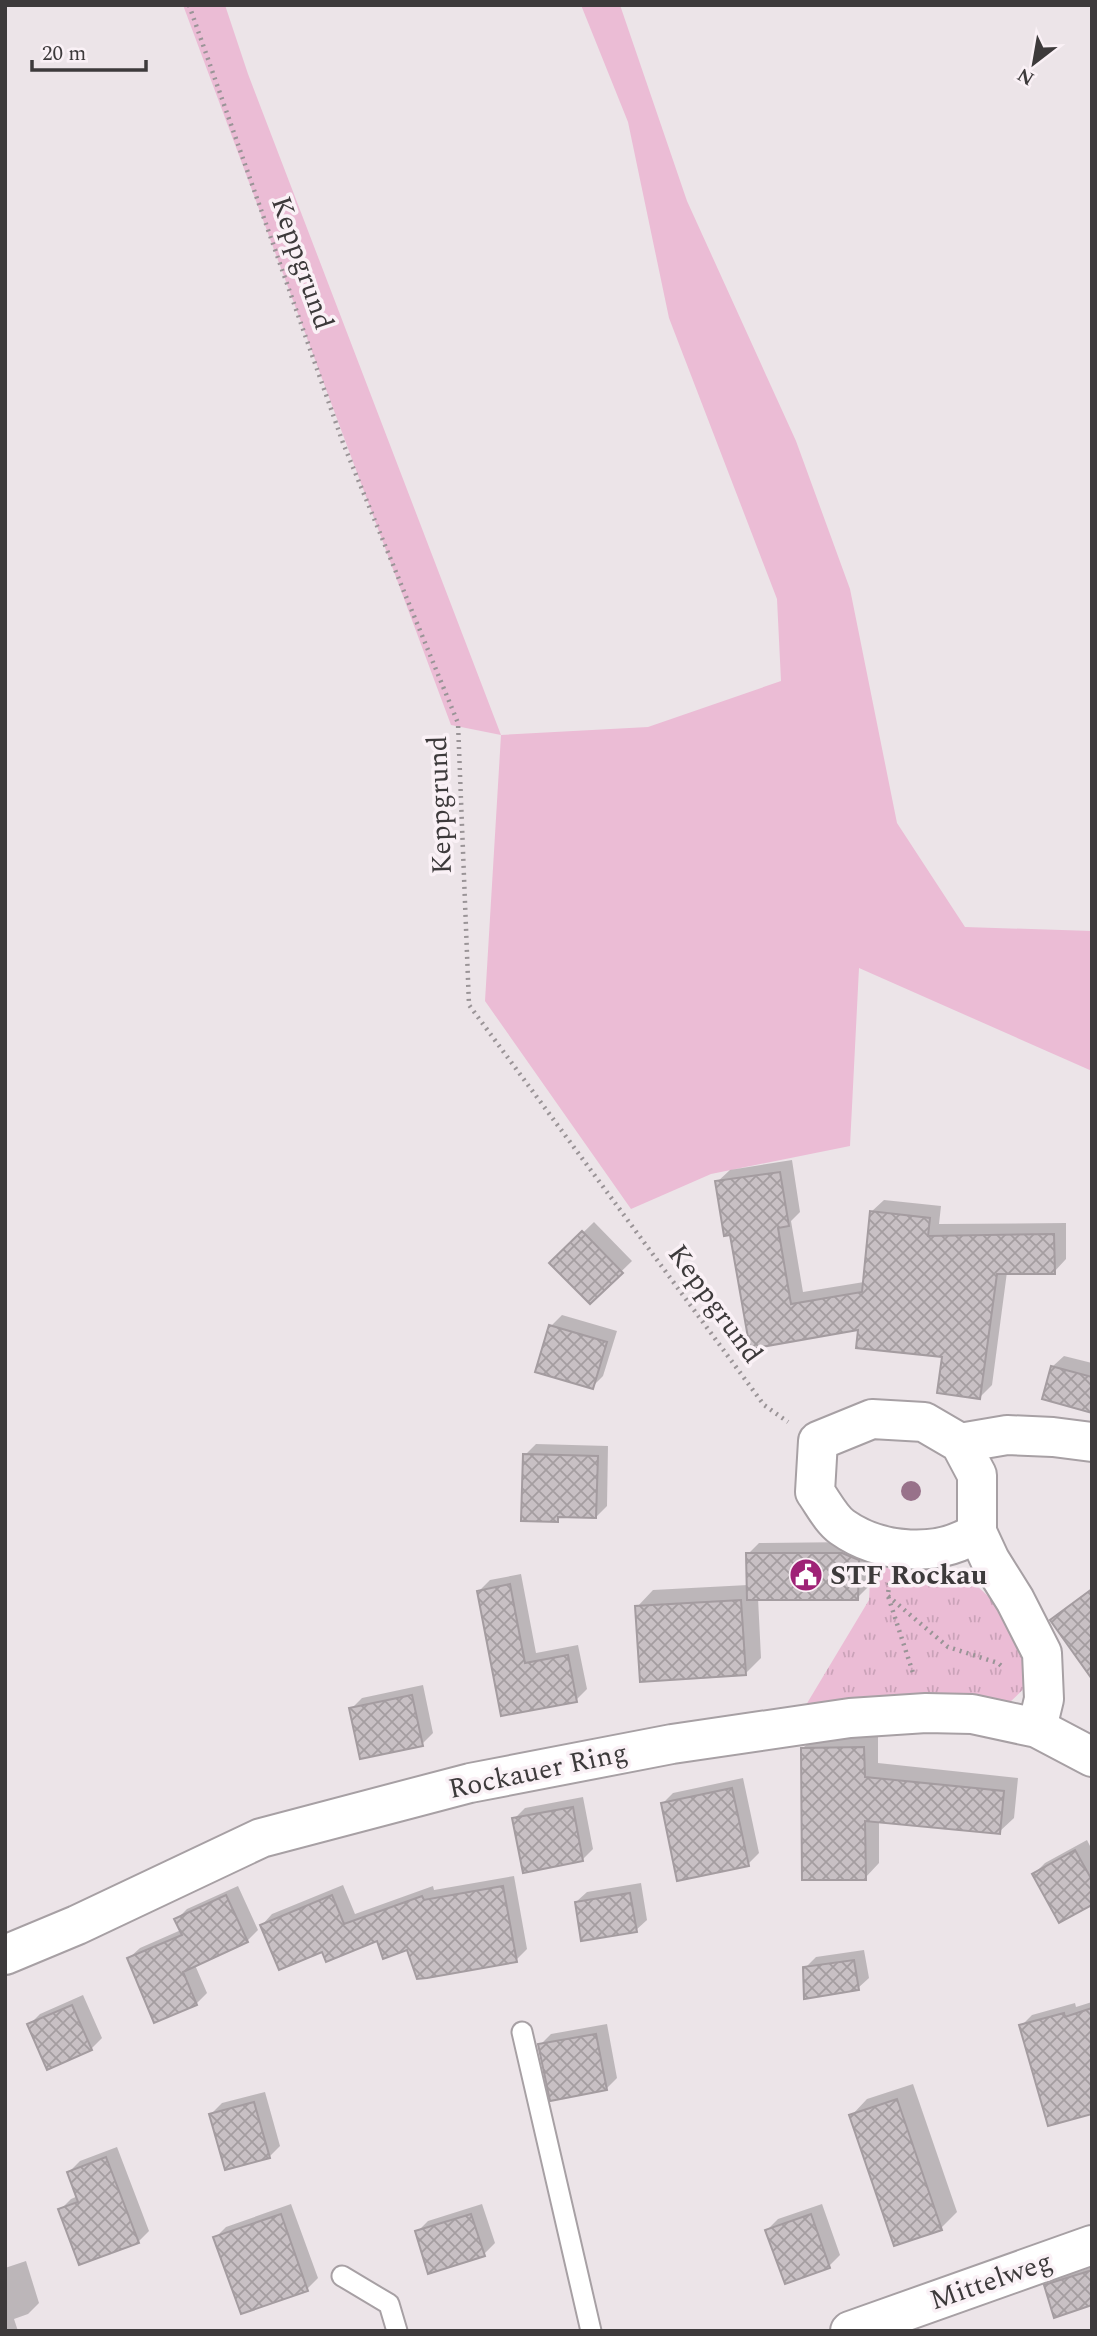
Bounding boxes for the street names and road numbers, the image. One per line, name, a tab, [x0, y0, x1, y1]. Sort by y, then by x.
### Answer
street label: Keppgrund	[259, 190, 345, 336]
street label: Keppgrund	[416, 735, 464, 875]
street label: Keppgrund	[657, 1235, 773, 1373]
street label: Rockauer Ring	[444, 1731, 632, 1811]
street label: Mittelweg	[924, 2240, 1058, 2322]

